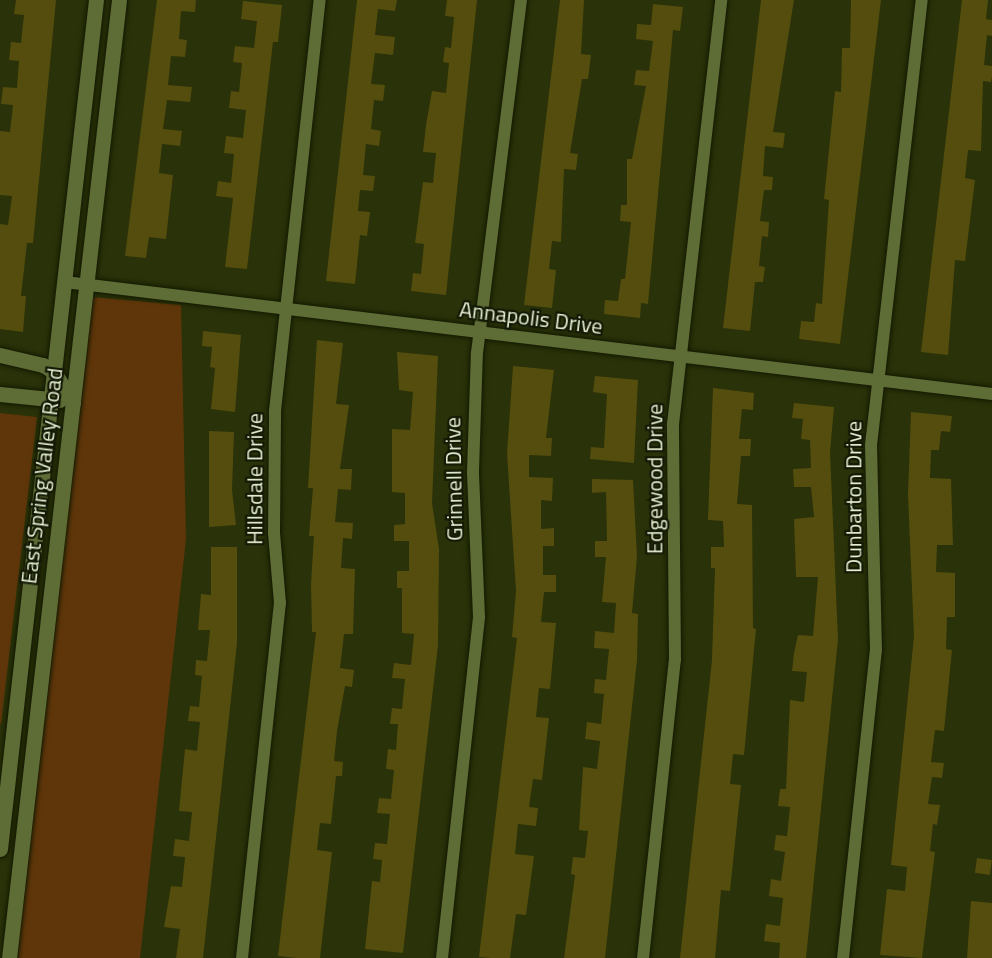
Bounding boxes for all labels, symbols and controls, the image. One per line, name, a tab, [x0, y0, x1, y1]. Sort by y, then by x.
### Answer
street label: Annapolis Drive	[458, 296, 604, 340]
street label: East Spring Valley Road	[16, 367, 68, 585]
street label: Edgewood Drive	[642, 404, 668, 554]
street label: Hillsdale Drive	[242, 413, 268, 545]
street label: Grinnell Drive	[440, 417, 468, 541]
street label: Dunbarton Drive	[841, 421, 867, 573]

